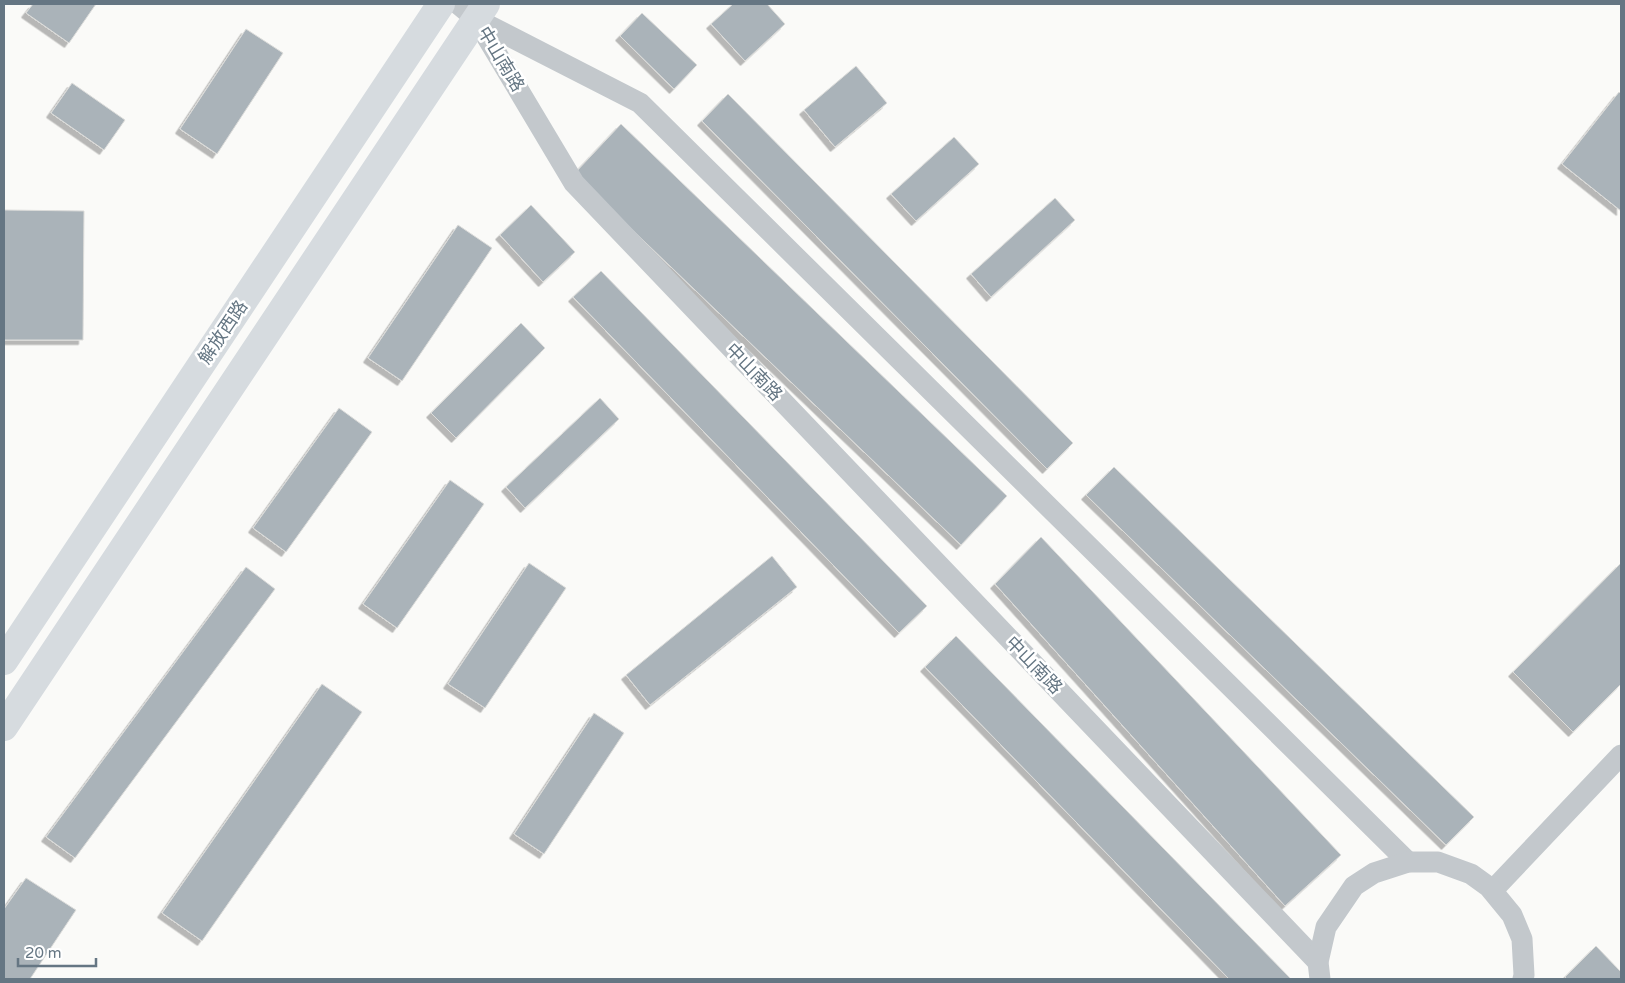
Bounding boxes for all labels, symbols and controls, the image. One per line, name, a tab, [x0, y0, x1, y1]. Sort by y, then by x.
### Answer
street label: 中山南路	[473, 22, 529, 96]
street label: 解放西路	[194, 296, 252, 368]
street label: 中山南路	[721, 338, 787, 406]
street label: 中山南路	[1001, 631, 1067, 699]
scale bar	[18, 936, 95, 968]
text: 20 m	[25, 944, 62, 962]

